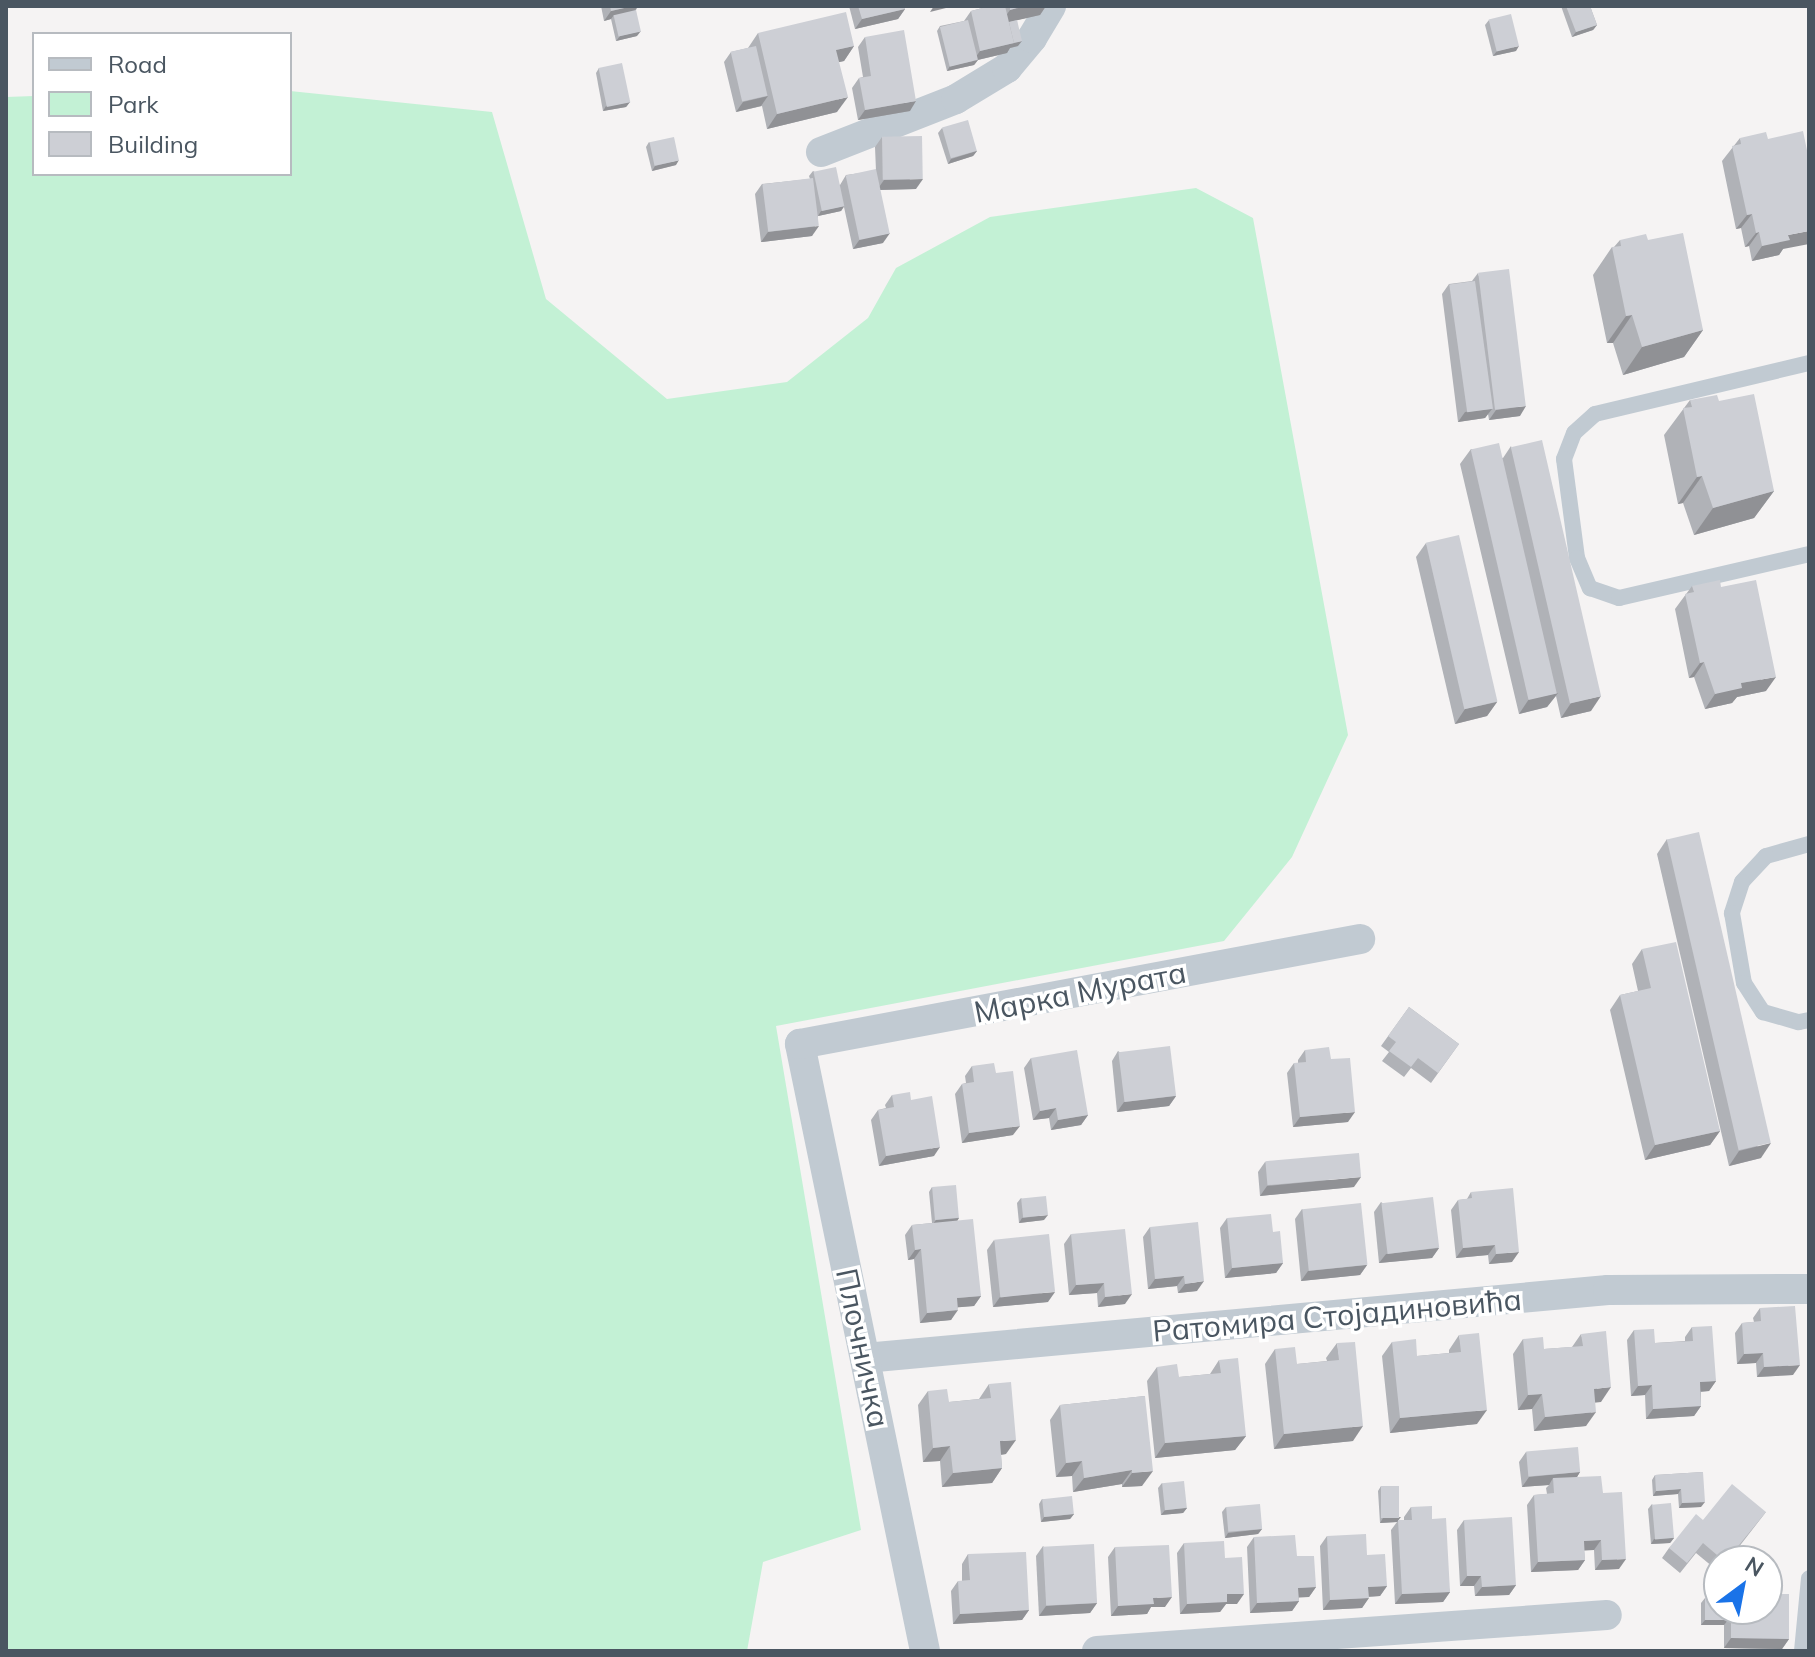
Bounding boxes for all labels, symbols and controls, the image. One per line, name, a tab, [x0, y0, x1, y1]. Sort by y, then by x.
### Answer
legend	[32, 32, 292, 176]
text: Road	[108, 49, 167, 79]
text: Park	[108, 89, 159, 119]
text: Building	[108, 129, 198, 159]
street label: Марка Мурата	[971, 954, 1189, 1030]
street label: Плочничка	[829, 1265, 897, 1431]
street label: Ратомира Стојадиновића	[1151, 1281, 1523, 1349]
north arrow	[1703, 1545, 1783, 1625]
text: N	[1740, 1550, 1769, 1583]

